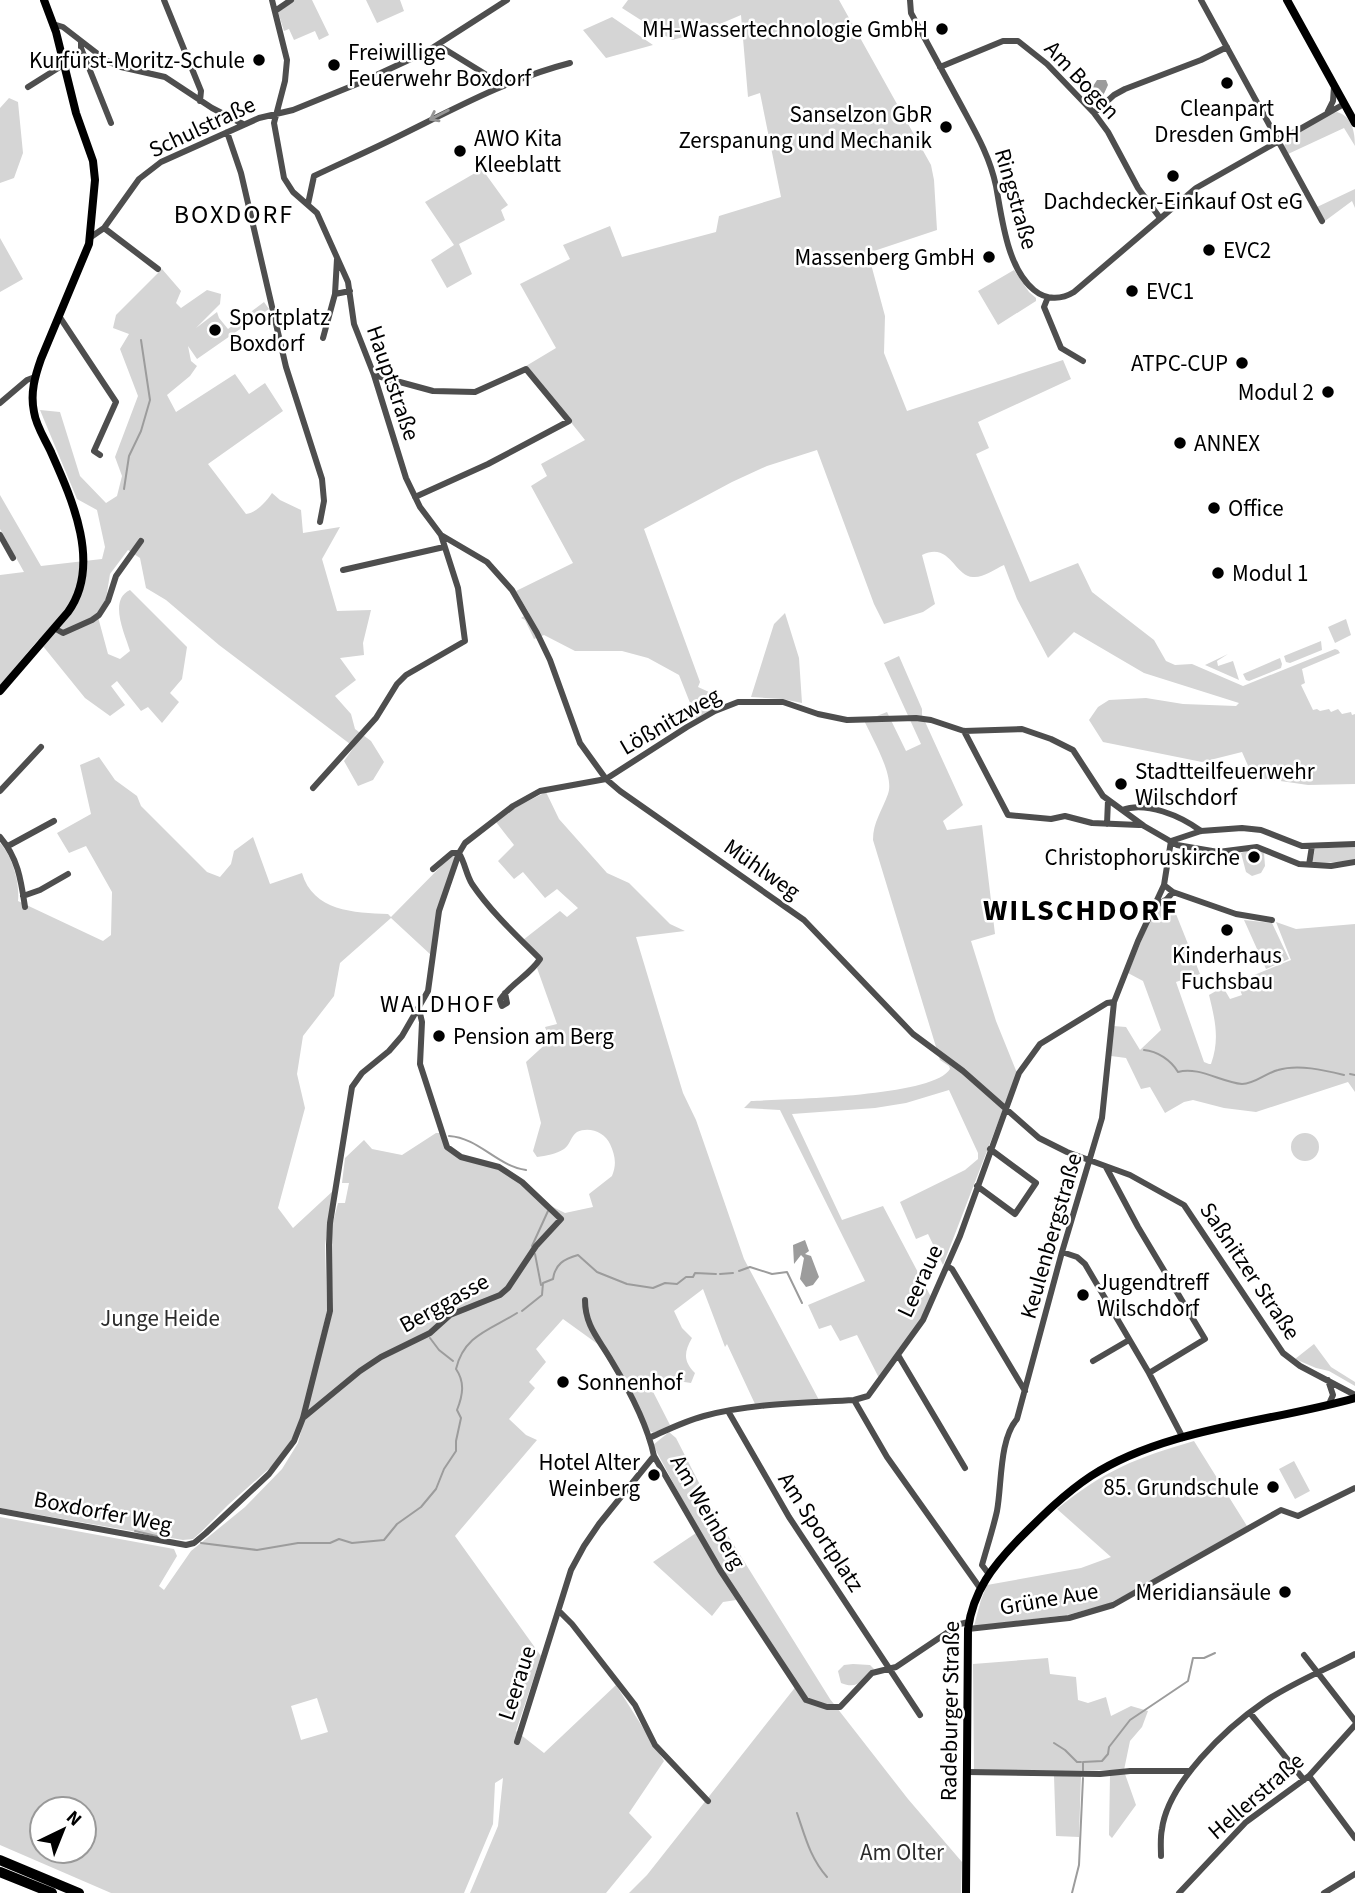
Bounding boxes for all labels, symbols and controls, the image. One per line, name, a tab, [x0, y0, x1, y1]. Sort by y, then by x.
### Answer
place label: MH-Wassertechnologie GmbH	[642, 13, 928, 46]
marker: MH-Wassertechnologie GmbH	[934, 21, 950, 37]
street label: Am Bogen	[1037, 33, 1127, 127]
place label: Freiwillige Feuerwehr Boxdorf	[348, 36, 532, 95]
place label: Kurfürst-Moritz-Schule	[29, 44, 245, 77]
marker: Kurfürst-Moritz-Schule	[251, 52, 267, 68]
marker: Freiwillige Feuerwehr Boxdorf	[326, 57, 342, 73]
marker: Cleanpart Dresden GmbH	[1219, 75, 1235, 91]
street label: Schulstraße	[143, 88, 261, 166]
place label: Cleanpart Dresden GmbH	[1154, 92, 1300, 151]
place label: Sanselzon GbR Zerspanung und Mechanik	[678, 98, 933, 157]
one-way arrow	[429, 109, 450, 123]
marker: Sanselzon GbR Zerspanung und Mechanik	[938, 119, 954, 135]
place label: AWO Kita Kleeblatt	[474, 122, 562, 181]
marker: AWO Kita Kleeblatt	[452, 143, 468, 159]
street label: Ringstraße	[986, 145, 1046, 253]
marker: Dachdecker-Einkauf Ost eG	[1165, 168, 1181, 184]
place label: Dachdecker-Einkauf Ost eG	[1043, 185, 1303, 218]
district label: BOXDORF	[174, 196, 294, 233]
place label: EVC2	[1223, 234, 1271, 267]
place label: Massenberg GmbH	[794, 241, 975, 274]
marker: EVC2	[1201, 242, 1217, 258]
marker: Massenberg GmbH	[981, 249, 997, 265]
place label: EVC1	[1146, 275, 1194, 308]
marker: EVC1	[1124, 283, 1140, 299]
place label: Sportplatz Boxdorf	[229, 301, 330, 360]
street label: Hauptstraße	[358, 321, 428, 445]
marker: Sportplatz Boxdorf	[207, 322, 223, 338]
place label: ATPC-CUP	[1131, 347, 1228, 380]
marker: ATPC-CUP	[1234, 355, 1250, 371]
place label: Modul 2	[1238, 376, 1314, 409]
marker: Modul 2	[1320, 384, 1336, 400]
place label: ANNEX	[1194, 427, 1260, 460]
marker: ANNEX	[1172, 435, 1188, 451]
place label: Office	[1228, 492, 1284, 525]
marker: Office	[1206, 500, 1222, 516]
place label: Modul 1	[1232, 557, 1308, 590]
marker: Modul 1	[1210, 565, 1226, 581]
street label: Lößnitzweg	[613, 679, 727, 763]
place label: Stadtteilfeuerwehr Wilschdorf	[1135, 755, 1316, 814]
marker: Stadtteilfeuerwehr Wilschdorf	[1113, 776, 1129, 792]
street label: Mühlweg	[717, 831, 807, 908]
place label: Christophoruskirche	[1045, 841, 1240, 874]
marker: Christophoruskirche	[1246, 849, 1262, 865]
district label: WILSCHDORF	[983, 889, 1179, 932]
marker: Kinderhaus Fuchsbau	[1219, 922, 1235, 938]
place label: Kinderhaus Fuchsbau	[1172, 939, 1282, 998]
district label: WALDHOF	[380, 987, 496, 1022]
place label: Pension am Berg	[453, 1020, 614, 1053]
marker: Pension am Berg	[431, 1028, 447, 1044]
street label: Keulenbergstraße	[1012, 1149, 1090, 1323]
street label: Saßnitzer Straße	[1192, 1196, 1308, 1346]
street label: Leeraue	[889, 1239, 951, 1323]
street label: Berggasse	[393, 1265, 495, 1341]
place label: Jugendtreff Wilschdorf	[1097, 1266, 1209, 1325]
marker: Jugendtreff Wilschdorf	[1075, 1287, 1091, 1303]
park label: Junge Heide	[100, 1302, 220, 1335]
place label: Sonnenhof	[577, 1366, 684, 1399]
marker: Sonnenhof	[555, 1374, 571, 1390]
place label: Hotel Alter Weinberg	[538, 1446, 641, 1505]
street label: Am Weinberg	[662, 1449, 754, 1576]
street label: Am Sportplatz	[770, 1466, 872, 1599]
marker: Hotel Alter Weinberg	[646, 1467, 662, 1483]
place label: 85. Grundschule	[1103, 1471, 1259, 1504]
marker: 85. Grundschule	[1265, 1479, 1281, 1495]
street label: Boxdorfer Weg	[31, 1482, 175, 1542]
street label: Grüne Aue	[997, 1574, 1101, 1624]
place label: Meridiansäule	[1136, 1576, 1271, 1609]
marker: Meridiansäule	[1277, 1584, 1293, 1600]
street label: Radeburger Straße	[932, 1621, 968, 1801]
street label: Leeraue	[489, 1641, 545, 1725]
street label: Hellerstraße	[1201, 1745, 1311, 1847]
north arrow	[28, 1795, 98, 1865]
text: N	[60, 1804, 87, 1833]
park label: Am Olter	[860, 1836, 945, 1869]

